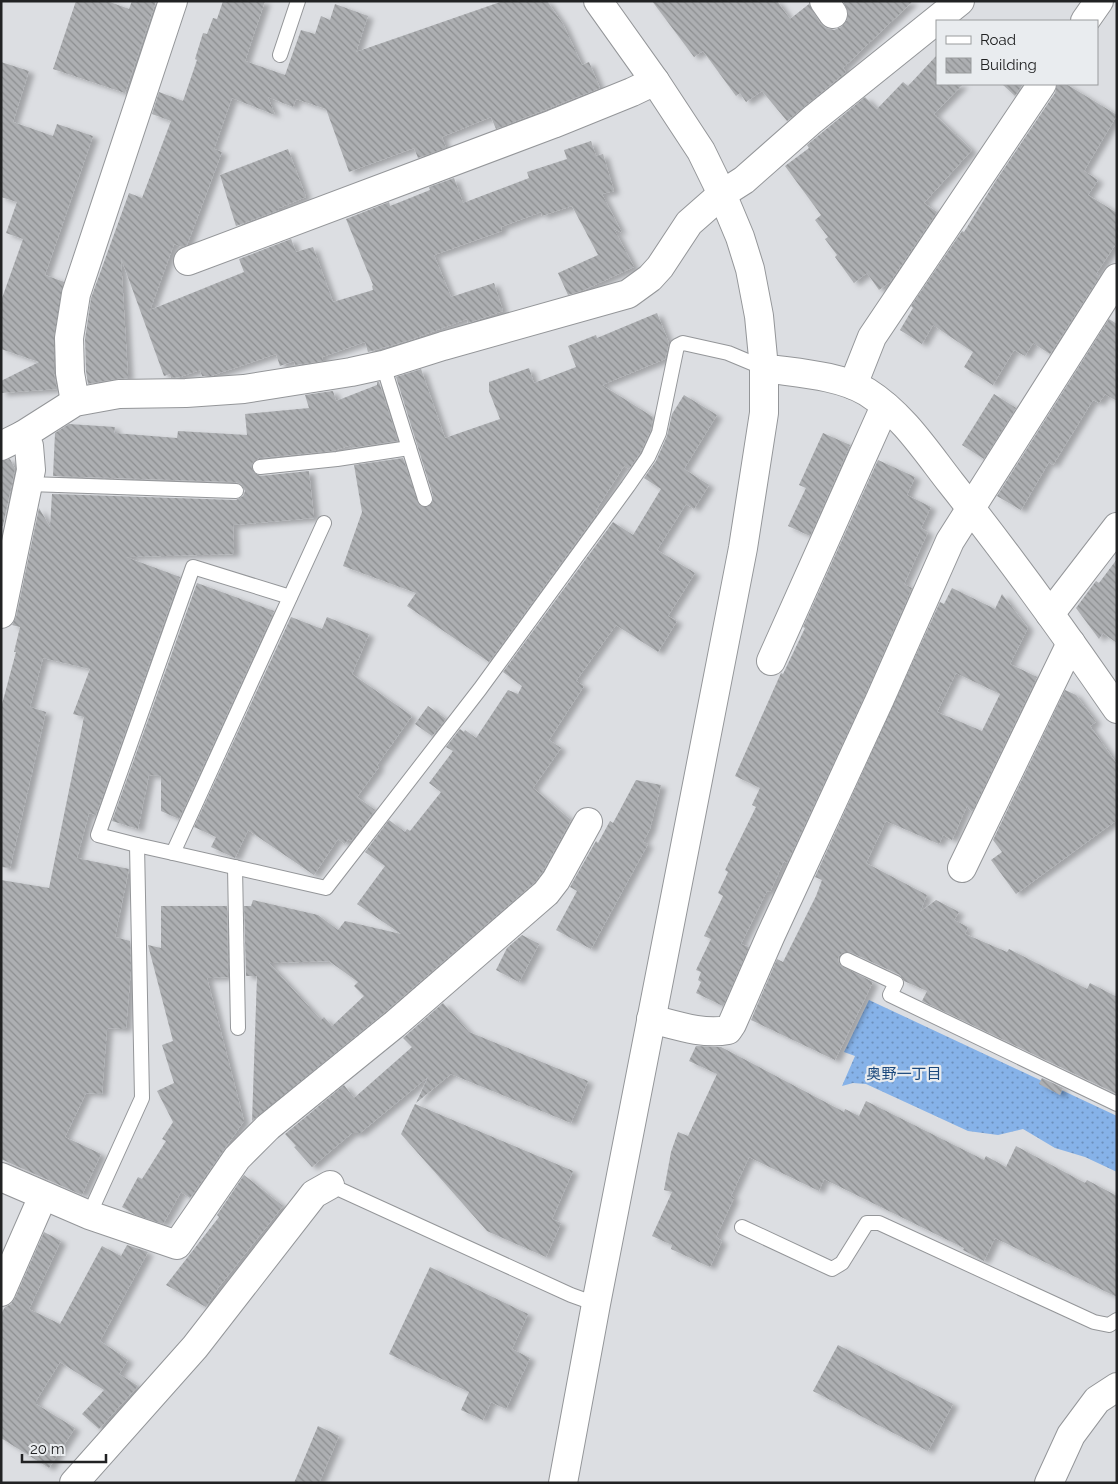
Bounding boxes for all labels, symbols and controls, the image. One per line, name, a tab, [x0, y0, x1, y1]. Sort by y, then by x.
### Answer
legend	[936, 20, 1098, 85]
text: Road	[980, 31, 1016, 49]
text: Building	[980, 56, 1037, 74]
district label: 奥野一丁目	[866, 1065, 942, 1083]
scale bar	[22, 1432, 106, 1464]
text: 20 m	[30, 1440, 65, 1458]

